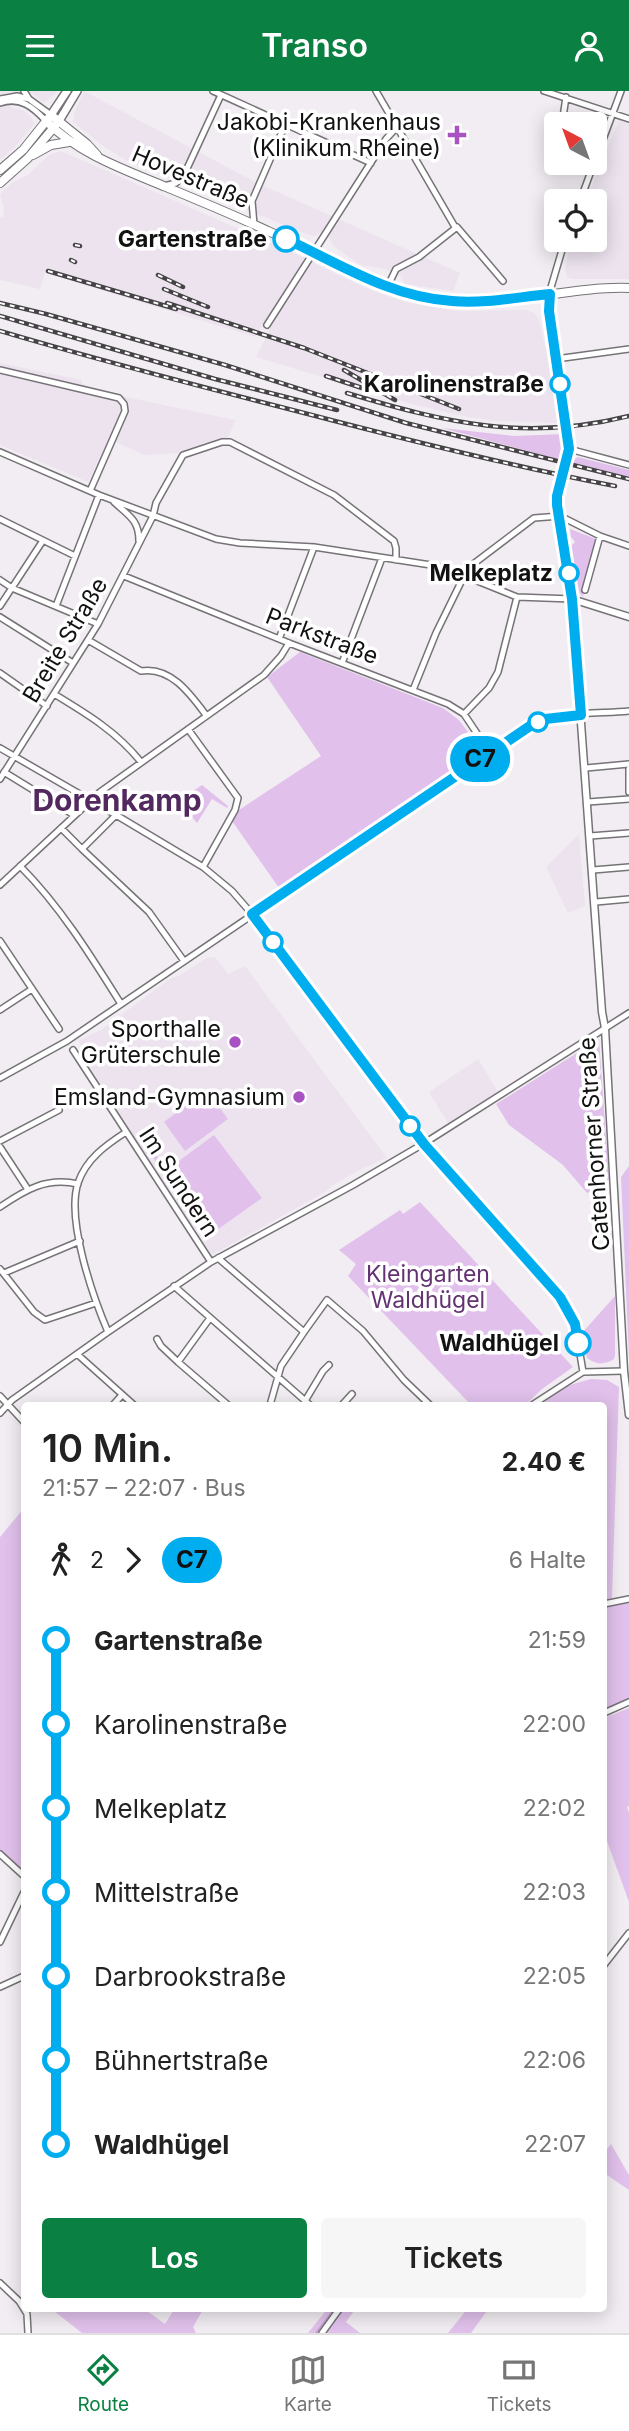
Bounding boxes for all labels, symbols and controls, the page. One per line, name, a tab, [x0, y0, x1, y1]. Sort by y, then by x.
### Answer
text: Transo	[261, 26, 368, 65]
icon: menu	[21, 27, 59, 65]
icon: person	[570, 27, 608, 65]
place label: Jakobi-Krankenhaus (Klinikum Rheine)	[217, 108, 441, 162]
north arrow	[544, 112, 607, 175]
map controls	[544, 112, 607, 252]
marker: Jakobi-Krankenhaus (Klinikum Rheine)	[447, 125, 467, 145]
street label: Hovestraße	[128, 140, 254, 214]
button: locate	[544, 189, 607, 252]
place label: Gartenstraße	[118, 225, 267, 253]
marker: Gartenstraße	[273, 226, 299, 252]
place label: Karolinenstraße	[364, 370, 544, 398]
marker: Karolinenstraße	[550, 374, 570, 394]
place label: Melkeplatz	[429, 559, 553, 587]
marker: Melkeplatz	[559, 563, 579, 583]
street label: Breite Straße	[17, 572, 113, 708]
street label: Parkstraße	[262, 602, 382, 670]
unlabelled marker	[528, 712, 548, 732]
line badge: C7	[448, 736, 512, 782]
text: C7	[464, 744, 496, 773]
district label: Dorenkamp	[32, 782, 202, 818]
unlabelled marker	[263, 932, 283, 952]
place label: Sporthalle Grüterschule	[81, 1015, 221, 1069]
marker: Sporthalle Grüterschule	[227, 1034, 243, 1050]
street label: Catenhorner Straße	[573, 1036, 615, 1252]
place label: Emsland-Gymnasium	[54, 1083, 285, 1111]
marker: Emsland-Gymnasium	[291, 1089, 307, 1105]
unlabelled marker	[400, 1116, 420, 1136]
street label: Im Sundern	[133, 1122, 225, 1242]
park label: Kleingarten Waldhügel	[366, 1260, 490, 1314]
place label: Waldhügel	[439, 1329, 559, 1357]
marker: Waldhügel	[565, 1330, 591, 1356]
text: 10 Min.	[42, 1425, 173, 1471]
text: 2.40 €	[502, 1446, 586, 1477]
text: 21:57 – 22:07 · Bus	[42, 1474, 246, 1502]
icon: walk	[42, 1541, 80, 1579]
icon: forward	[114, 1541, 152, 1579]
text: C7	[176, 1545, 208, 1574]
text: 2	[90, 1546, 104, 1574]
text: 6 Halte	[509, 1546, 586, 1574]
text: Gartenstraße	[94, 1625, 263, 1656]
text: 21:59	[528, 1626, 586, 1654]
text: Karolinenstraße	[94, 1709, 287, 1740]
text: 22:00	[522, 1710, 586, 1738]
text: Melkeplatz	[94, 1793, 227, 1824]
text: 22:02	[523, 1794, 586, 1822]
text: Mittelstraße	[94, 1877, 239, 1908]
text: 22:03	[523, 1878, 586, 1906]
text: Darbrookstraße	[94, 1961, 286, 1992]
text: 22:05	[523, 1962, 586, 1990]
text: Bühnertstraße	[94, 2045, 269, 2076]
text: 22:06	[523, 2046, 586, 2074]
text: Waldhügel	[94, 2129, 229, 2160]
text: 22:07	[524, 2130, 586, 2158]
button: Los	[42, 2218, 307, 2298]
button: Tickets	[321, 2218, 586, 2298]
tab: Route	[77, 2351, 129, 2416]
tab: Karte	[284, 2351, 332, 2416]
tab: Tickets	[487, 2351, 552, 2416]

